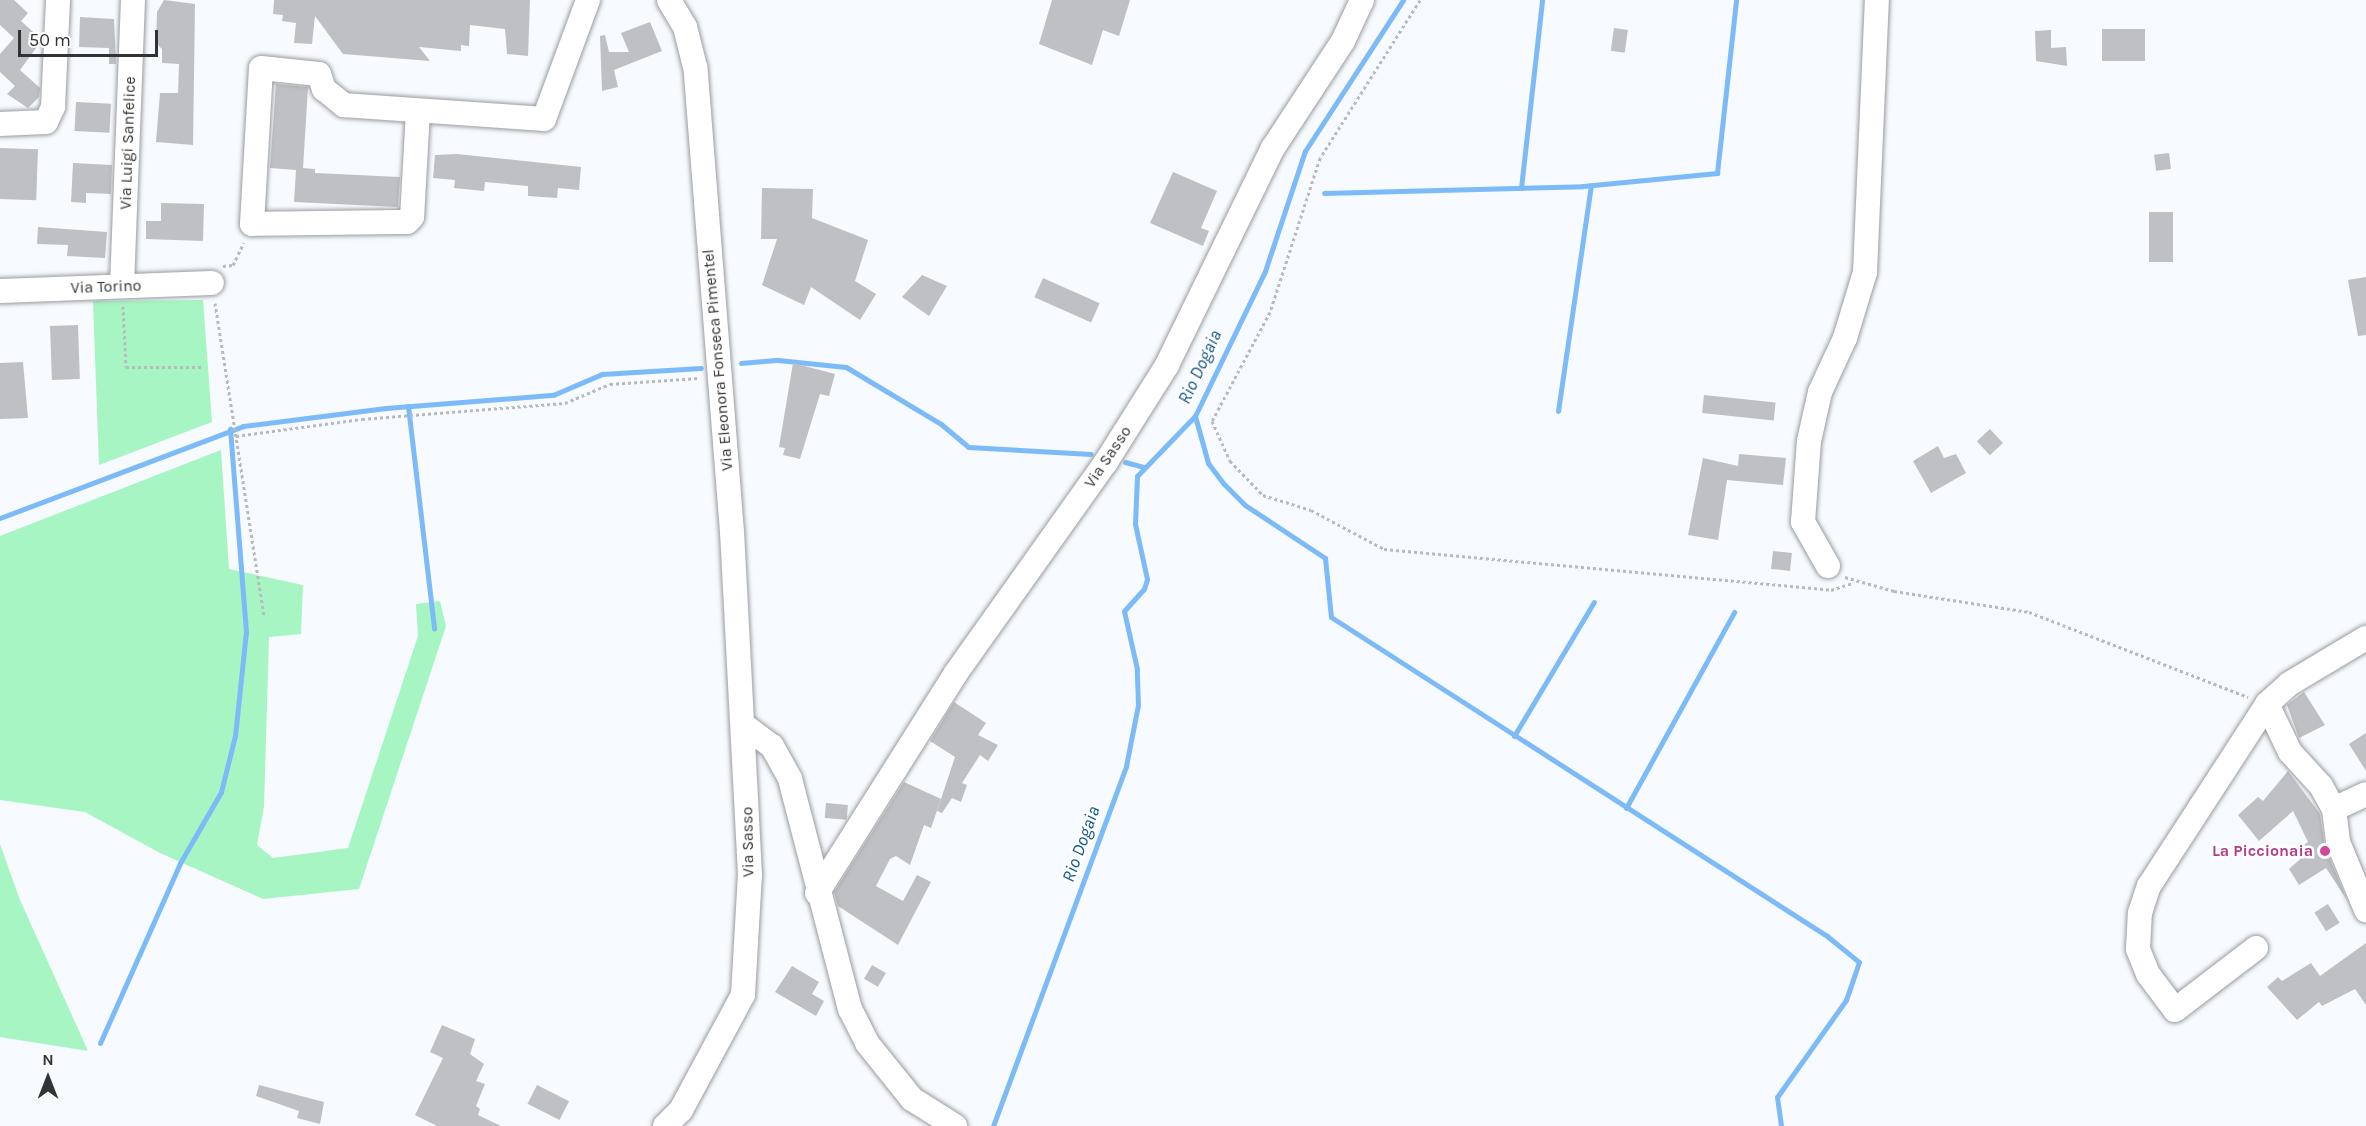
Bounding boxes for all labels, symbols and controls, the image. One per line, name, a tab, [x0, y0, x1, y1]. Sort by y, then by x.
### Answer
scale bar	[21, 18, 160, 56]
text: 50 m	[29, 29, 71, 51]
street label: Via Luigi Sanfelice	[116, 76, 140, 210]
street label: Via Eleonora Fonseca Pimentel	[699, 248, 737, 472]
street label: Via Torino	[70, 276, 142, 298]
water label: Rio Dogaia	[1173, 327, 1227, 407]
street label: Via Sasso	[1080, 422, 1136, 492]
water label: Rio Dogaia	[1057, 803, 1105, 885]
street label: Via Sasso	[738, 807, 758, 877]
place label: La Piccionaia	[2212, 841, 2313, 861]
marker: La Piccionaia	[2318, 844, 2332, 858]
north arrow	[18, 1048, 78, 1108]
text: N	[42, 1050, 54, 1069]

